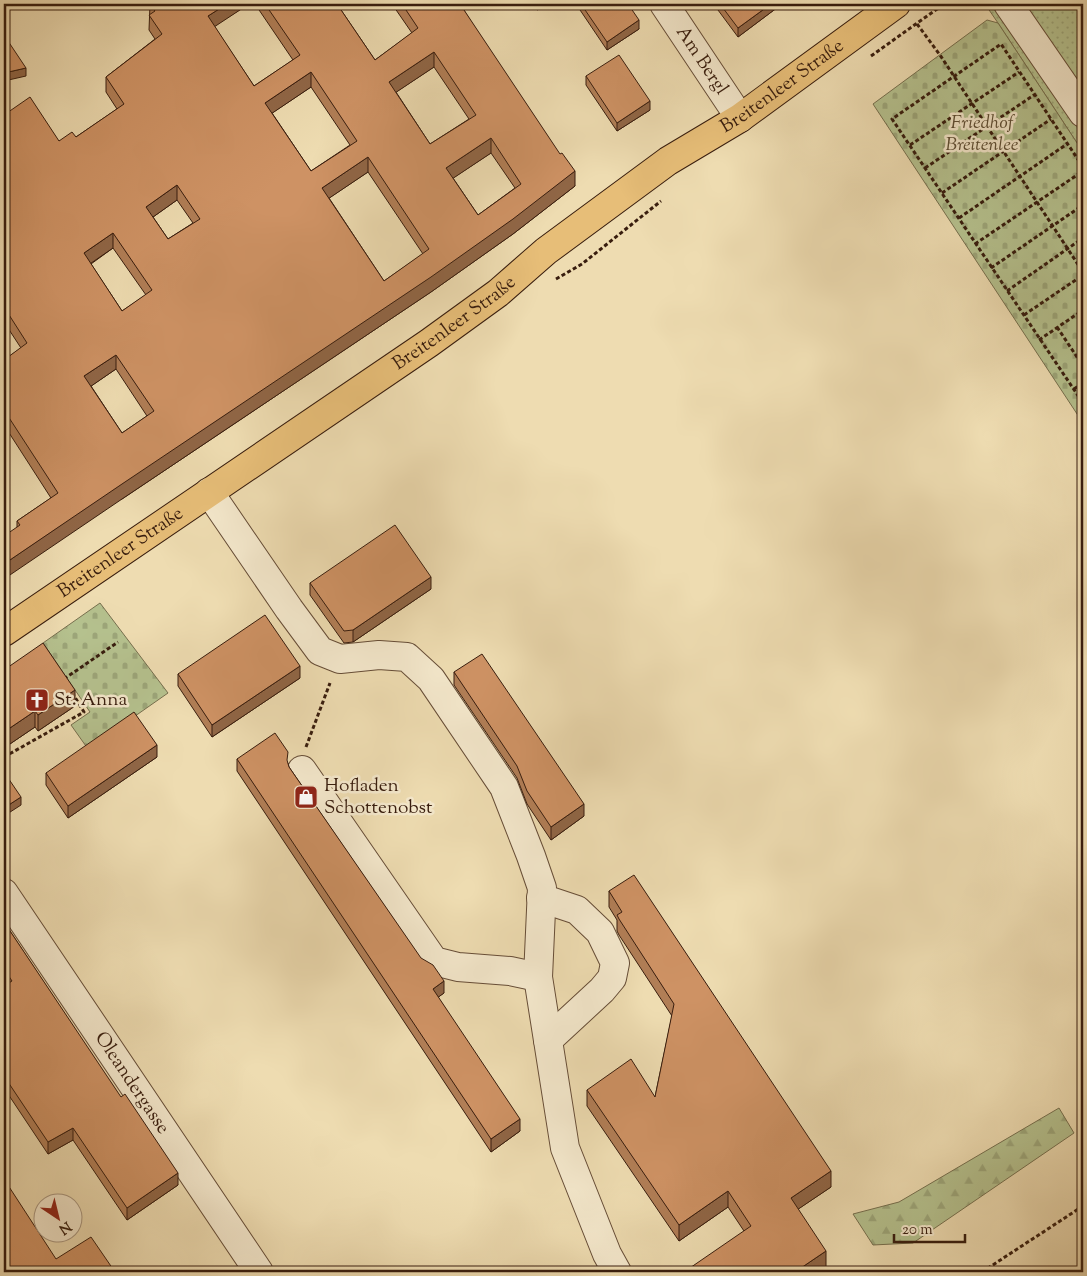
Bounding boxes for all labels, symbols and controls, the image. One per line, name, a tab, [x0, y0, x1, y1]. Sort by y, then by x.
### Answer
street label: Am Bergl	[669, 21, 735, 100]
street label: Breitenleer Straße	[715, 33, 850, 140]
park label: Friedhof Breitenlee	[946, 110, 1019, 159]
street label: Breitenleer Straße	[387, 270, 522, 377]
street label: Breitenleer Straße	[52, 500, 189, 605]
church icon: St. Anna	[24, 687, 50, 713]
place label: St. Anna	[54, 687, 128, 714]
place label: Hofladen Schottenobst	[324, 773, 433, 822]
shop icon: Hofladen Schottenobst	[293, 784, 319, 810]
street label: Oleandergasse	[88, 1026, 176, 1140]
north arrow	[32, 1194, 82, 1244]
scale bar	[894, 1211, 966, 1243]
text: N	[54, 1216, 75, 1238]
text: 20 m	[902, 1220, 933, 1241]

